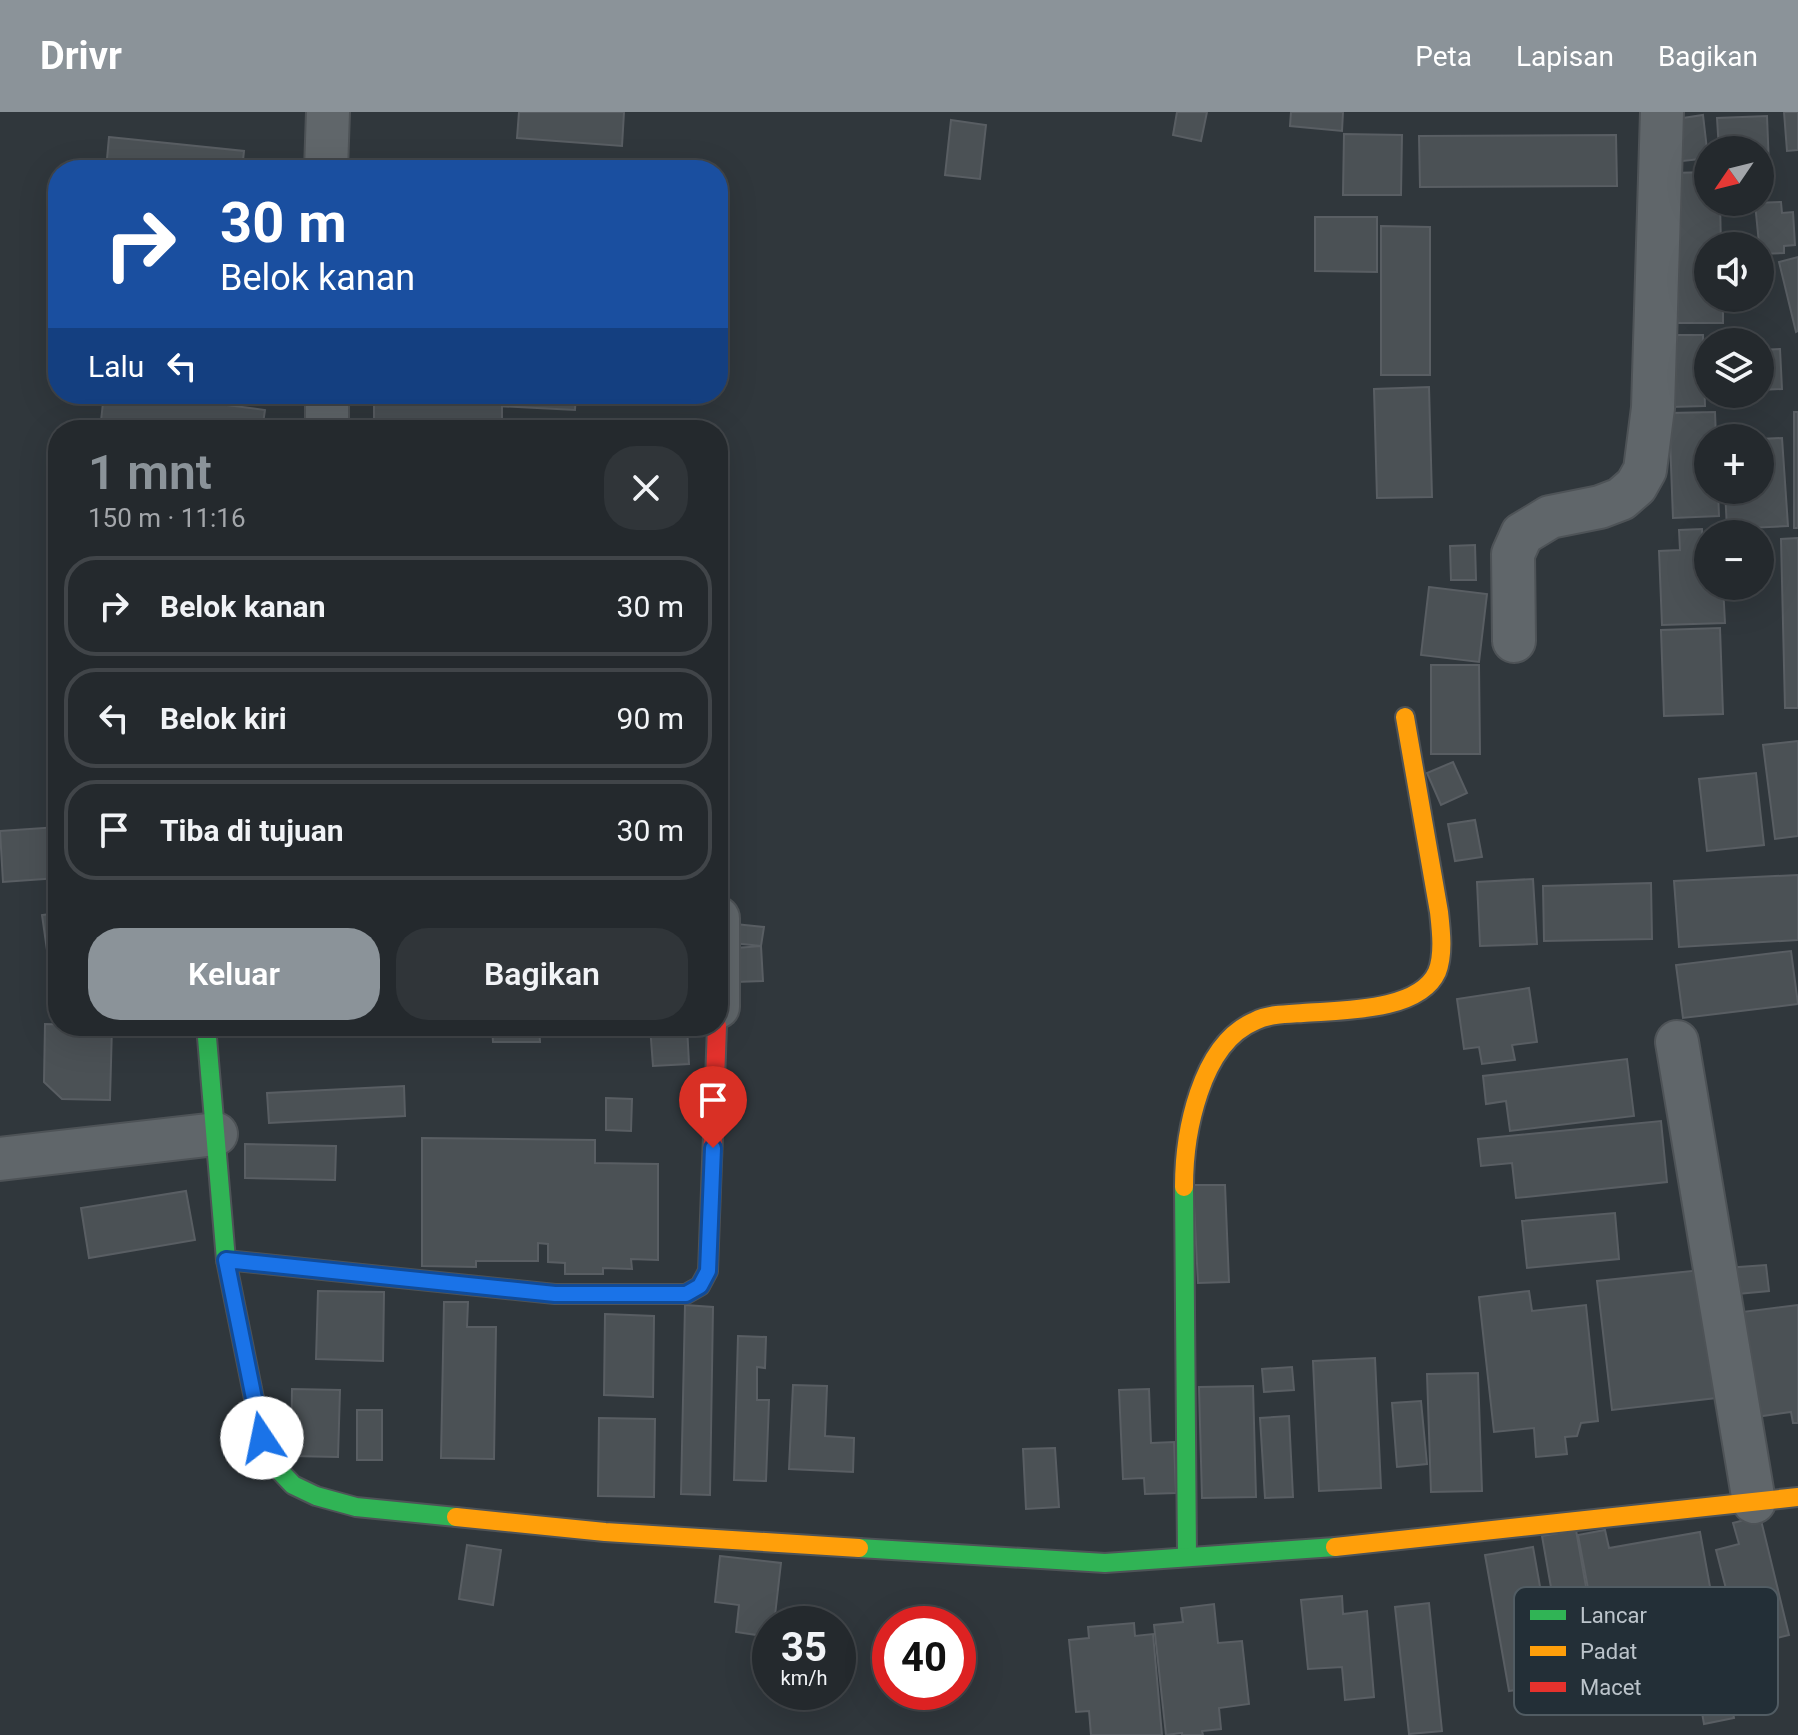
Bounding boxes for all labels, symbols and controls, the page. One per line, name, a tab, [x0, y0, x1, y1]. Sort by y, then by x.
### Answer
text: Drivr	[40, 34, 122, 78]
text: Peta	[1415, 40, 1472, 73]
text: Lapisan	[1516, 40, 1614, 73]
text: Bagikan	[1658, 40, 1758, 73]
north arrow	[1694, 136, 1774, 216]
map controls	[1694, 136, 1774, 600]
text: 30 m	[220, 190, 347, 256]
icon: right	[88, 192, 192, 296]
button: sound	[1694, 232, 1774, 312]
text: Belok kanan	[220, 257, 415, 299]
button: layers	[1694, 328, 1774, 408]
icon: left	[160, 344, 204, 388]
text: Lalu	[88, 349, 144, 384]
button: +	[1694, 424, 1774, 504]
text: 1 mnt	[88, 444, 212, 501]
button: close	[604, 446, 688, 530]
text: 150 m · 11:16	[88, 503, 246, 533]
button: −	[1694, 520, 1774, 600]
icon: right	[92, 584, 136, 628]
text: Belok kanan	[160, 589, 325, 624]
text: 30 m	[617, 589, 684, 624]
icon: left	[92, 696, 136, 740]
text: Belok kiri	[160, 701, 287, 736]
text: 90 m	[617, 701, 684, 736]
icon: arrive	[92, 808, 136, 852]
text: Tiba di tujuan	[160, 813, 344, 848]
text: 30 m	[617, 813, 684, 848]
button: Keluar	[88, 928, 380, 1020]
button: Bagikan	[396, 928, 688, 1020]
pin	[679, 1066, 747, 1148]
icon: arrive	[691, 1078, 735, 1122]
position arrow	[220, 1396, 304, 1480]
legend	[1514, 1587, 1778, 1715]
text: Lancar	[1580, 1603, 1647, 1628]
speed limit sign: 40	[872, 1606, 976, 1710]
text: 35	[781, 1624, 827, 1671]
text: Padat	[1580, 1639, 1637, 1664]
text: km/h	[781, 1666, 827, 1690]
text: Macet	[1580, 1675, 1642, 1700]

